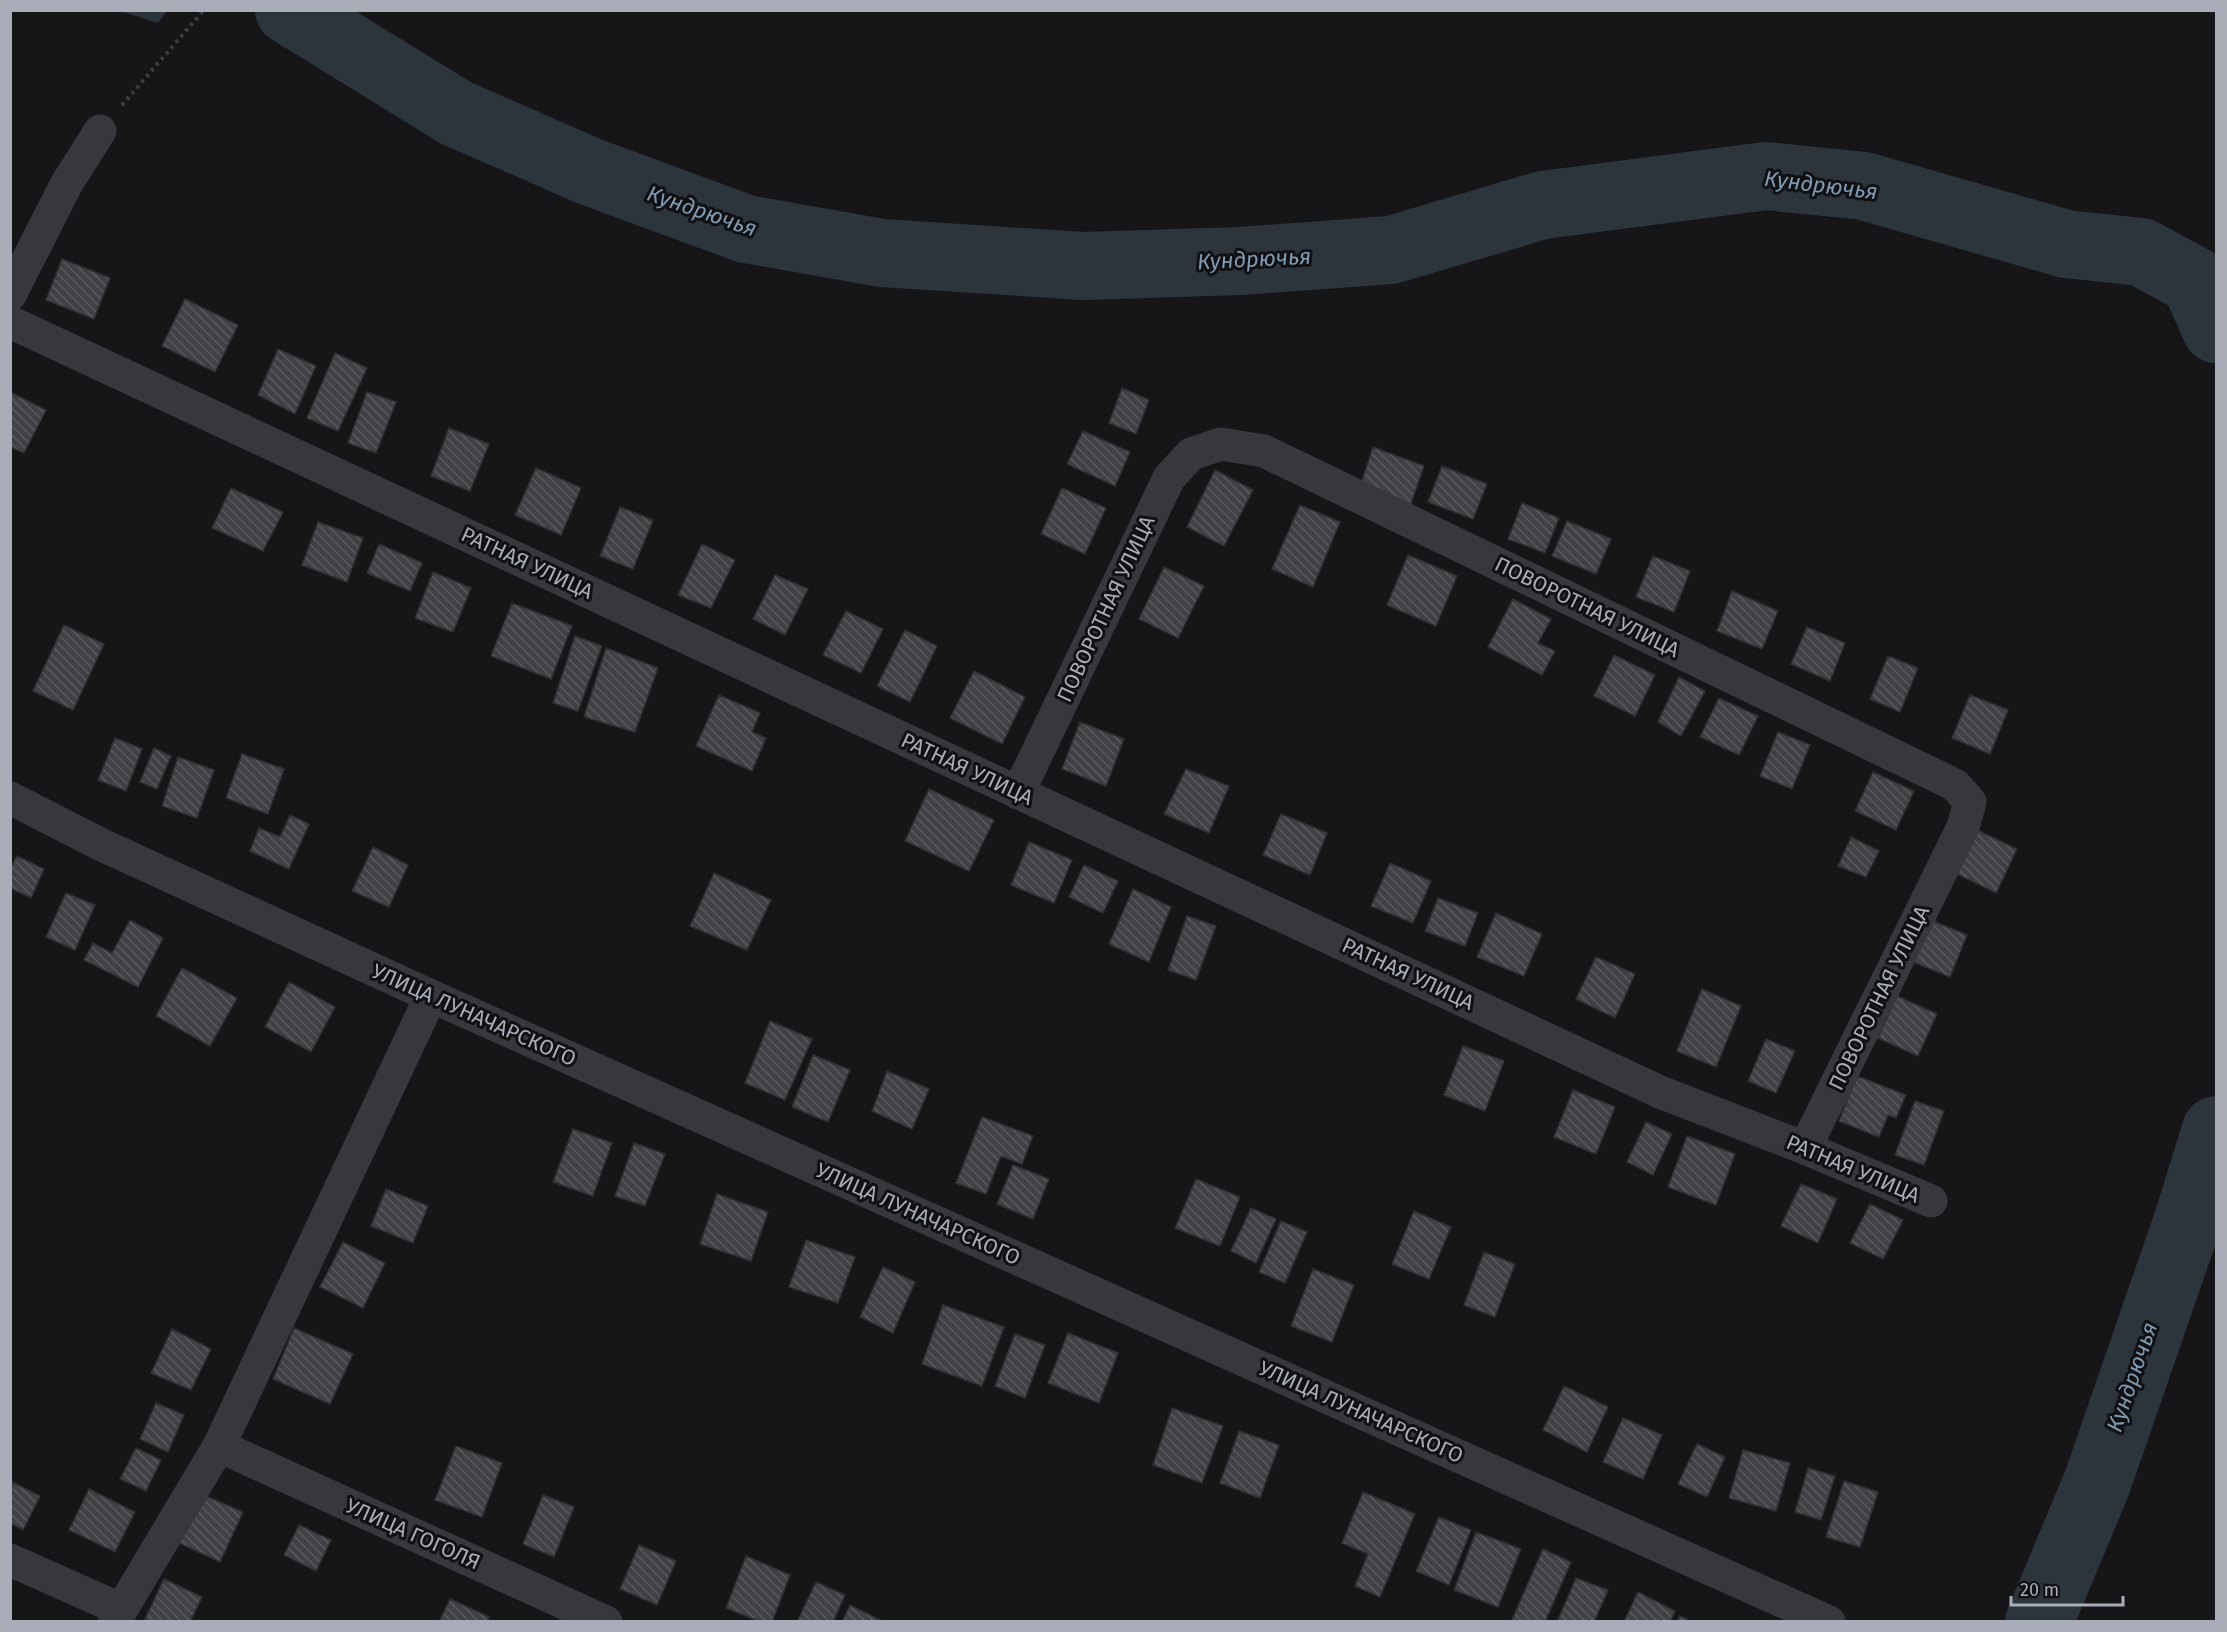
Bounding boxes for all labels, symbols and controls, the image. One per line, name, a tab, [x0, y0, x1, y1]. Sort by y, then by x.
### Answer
water label: Кундрючья	[1763, 165, 1879, 205]
water label: Кундрючья	[644, 180, 760, 242]
water label: Кундрючья	[1196, 243, 1312, 275]
street label: ПОВОРОТНАЯ УЛИЦА	[1051, 512, 1161, 706]
street label: РАТНАЯ УЛИЦА	[457, 521, 597, 605]
street label: ПОВОРОТНАЯ УЛИЦА	[1490, 551, 1684, 663]
street label: РАТНАЯ УЛИЦА	[897, 727, 1037, 811]
street label: ПОВОРОТНАЯ УЛИЦА	[1823, 901, 1935, 1095]
street label: РАТНАЯ УЛИЦА	[1338, 932, 1478, 1016]
street label: УЛИЦА ЛУНАЧАРСКОГО	[368, 958, 580, 1072]
street label: РАТНАЯ УЛИЦА	[1782, 1129, 1924, 1209]
street label: УЛИЦА ЛУНАЧАРСКОГО	[812, 1157, 1024, 1271]
water label: Кундрючья	[2101, 1319, 2163, 1435]
street label: УЛИЦА ЛУНАЧАРСКОГО	[1255, 1355, 1467, 1469]
street label: УЛИЦА ГОГОЛЯ	[342, 1493, 484, 1575]
scale bar	[2011, 1569, 2124, 1607]
text: 20 m	[2020, 1579, 2059, 1601]

